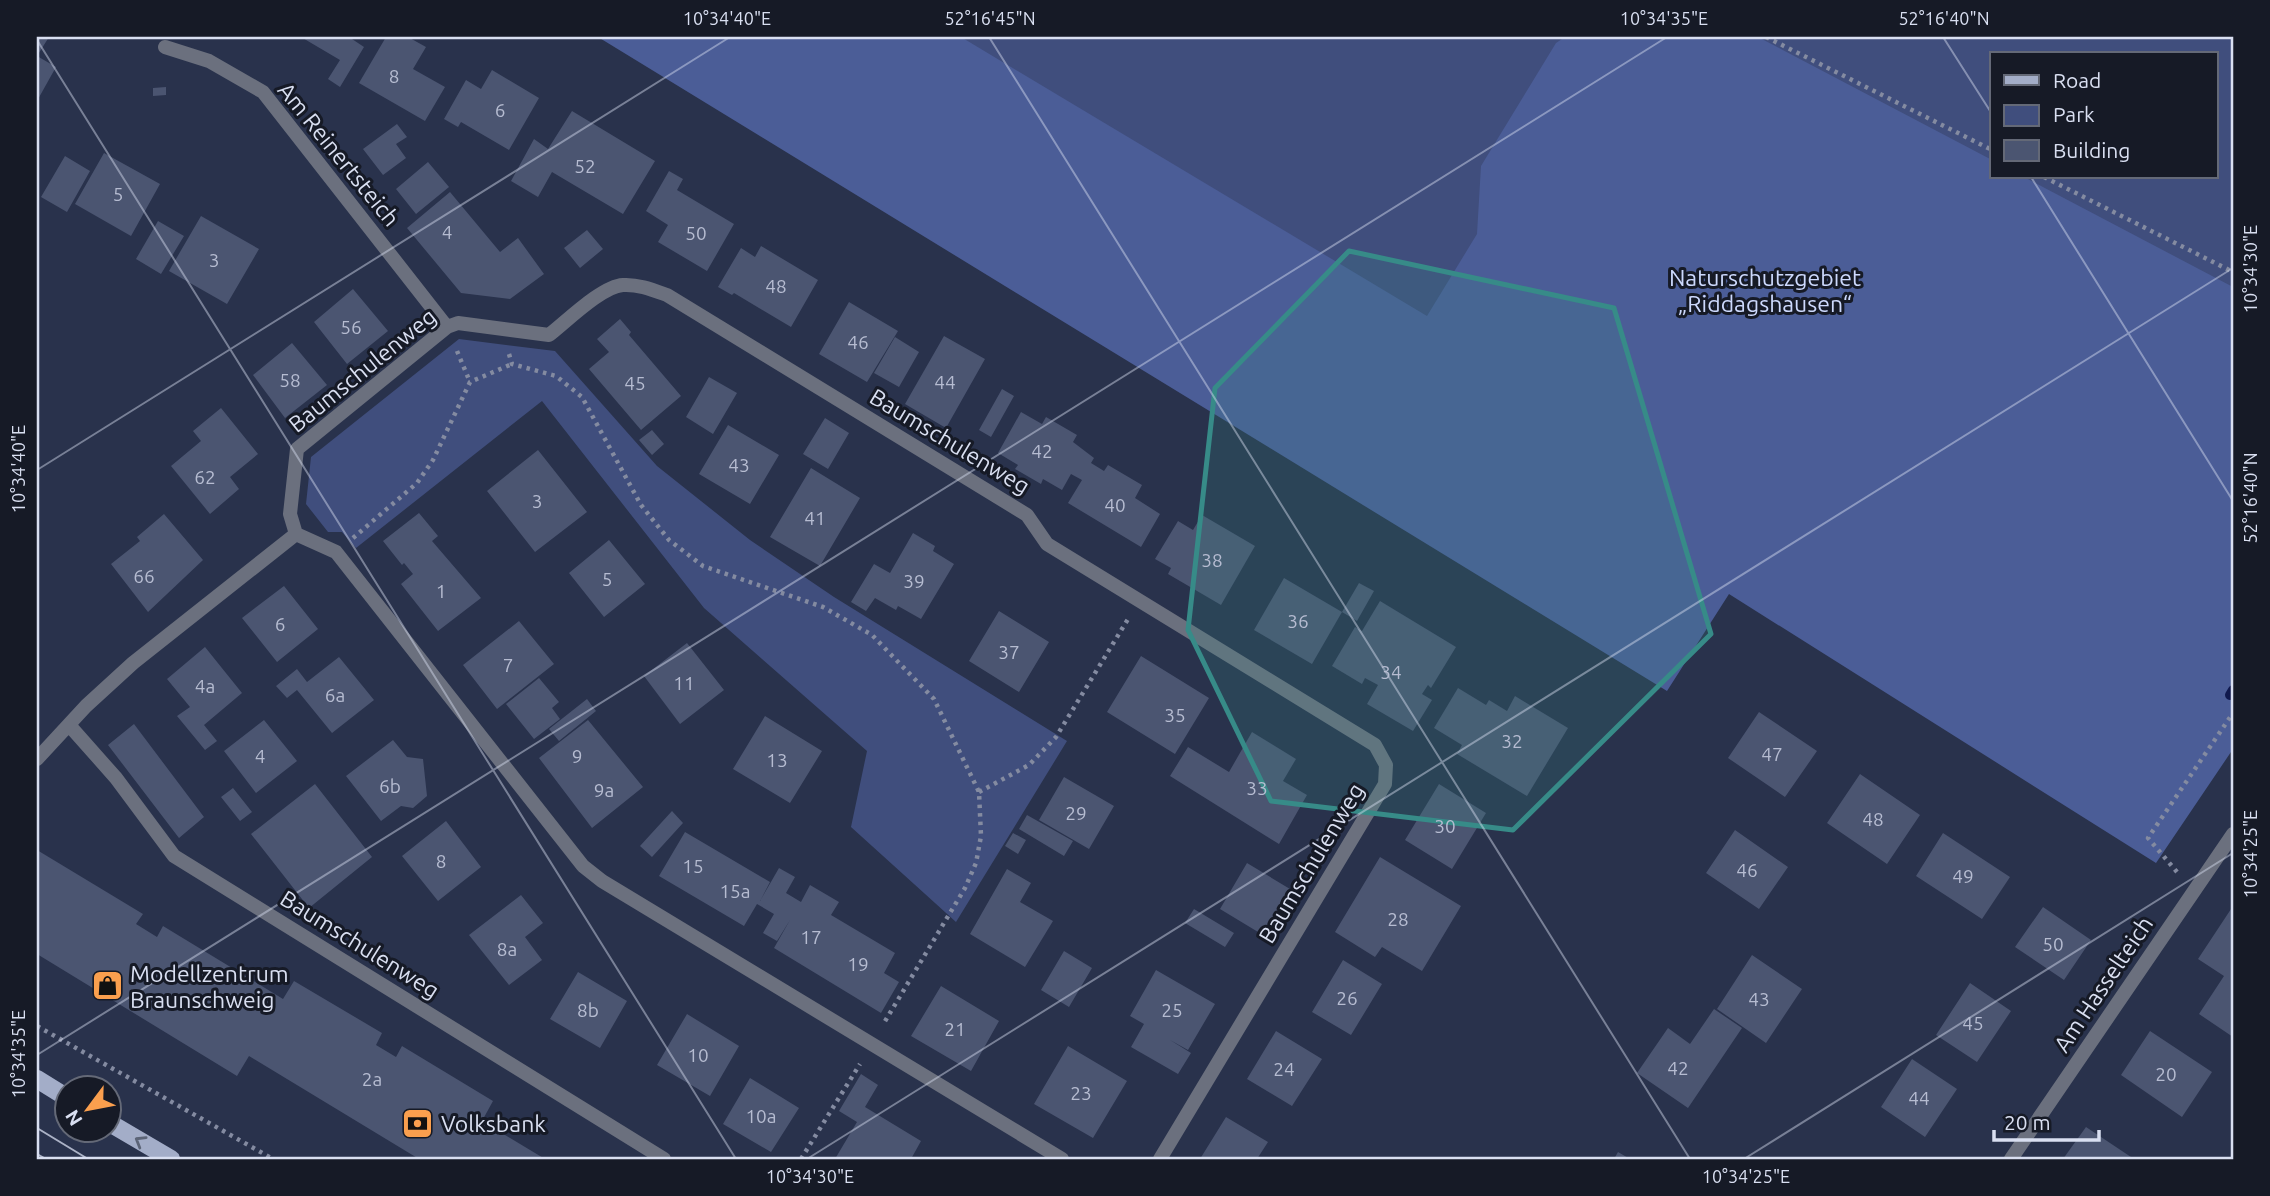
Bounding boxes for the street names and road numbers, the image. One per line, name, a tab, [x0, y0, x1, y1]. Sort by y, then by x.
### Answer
street label: Am Reinertsteich	[273, 77, 405, 231]
street label: Baumschulenweg	[283, 303, 441, 437]
street label: Baumschulenweg	[866, 383, 1034, 499]
street label: Baumschulenweg	[1253, 779, 1369, 947]
street label: Baumschulenweg	[276, 885, 444, 1003]
street label: Am Hasselteich	[2049, 912, 2157, 1056]

